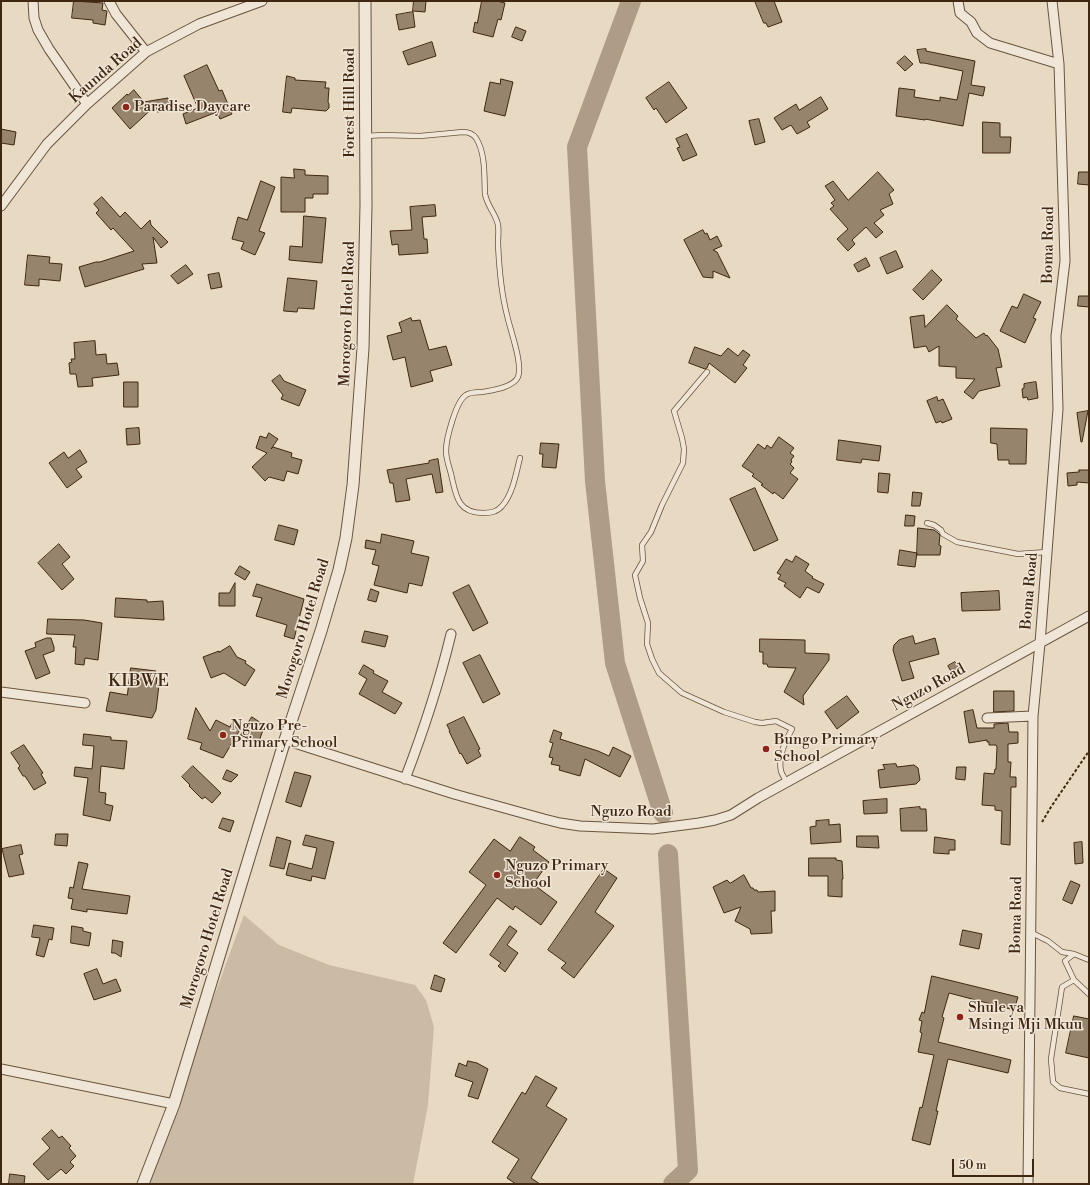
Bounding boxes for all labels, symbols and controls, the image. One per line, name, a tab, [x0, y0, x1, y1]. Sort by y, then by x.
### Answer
street label: Kaunda Road	[66, 34, 146, 108]
street label: Forest Hill Road	[341, 48, 359, 158]
place label: Paradise Daycare	[134, 98, 251, 116]
marker: Paradise Daycare	[121, 102, 131, 112]
street label: Boma Road	[1039, 206, 1059, 284]
street label: Morogoro Hotel Road	[336, 241, 360, 387]
street label: Boma Road	[1018, 552, 1042, 630]
street label: Morogoro Hotel Road	[274, 557, 334, 701]
street label: Nguzo Road	[889, 660, 969, 716]
district label: KIBWE	[108, 672, 170, 692]
place label: Nguzo Pre- Primary School	[231, 717, 337, 752]
marker: Nguzo Pre- Primary School	[218, 730, 228, 740]
place label: Bungo Primary School	[774, 731, 878, 766]
marker: Bungo Primary School	[761, 744, 771, 754]
street label: Nguzo Road	[591, 803, 671, 821]
place label: Nguzo Primary School	[505, 857, 608, 892]
street label: Morogoro Hotel Road	[178, 867, 238, 1011]
marker: Nguzo Primary School	[492, 870, 502, 880]
street label: Boma Road	[1007, 876, 1027, 954]
place label: Shule ya Msingi Mji Mkuu	[968, 999, 1082, 1034]
marker: Shule ya Msingi Mji Mkuu	[955, 1012, 965, 1022]
scale bar	[954, 1151, 1036, 1177]
text: 50 m	[959, 1158, 987, 1173]

